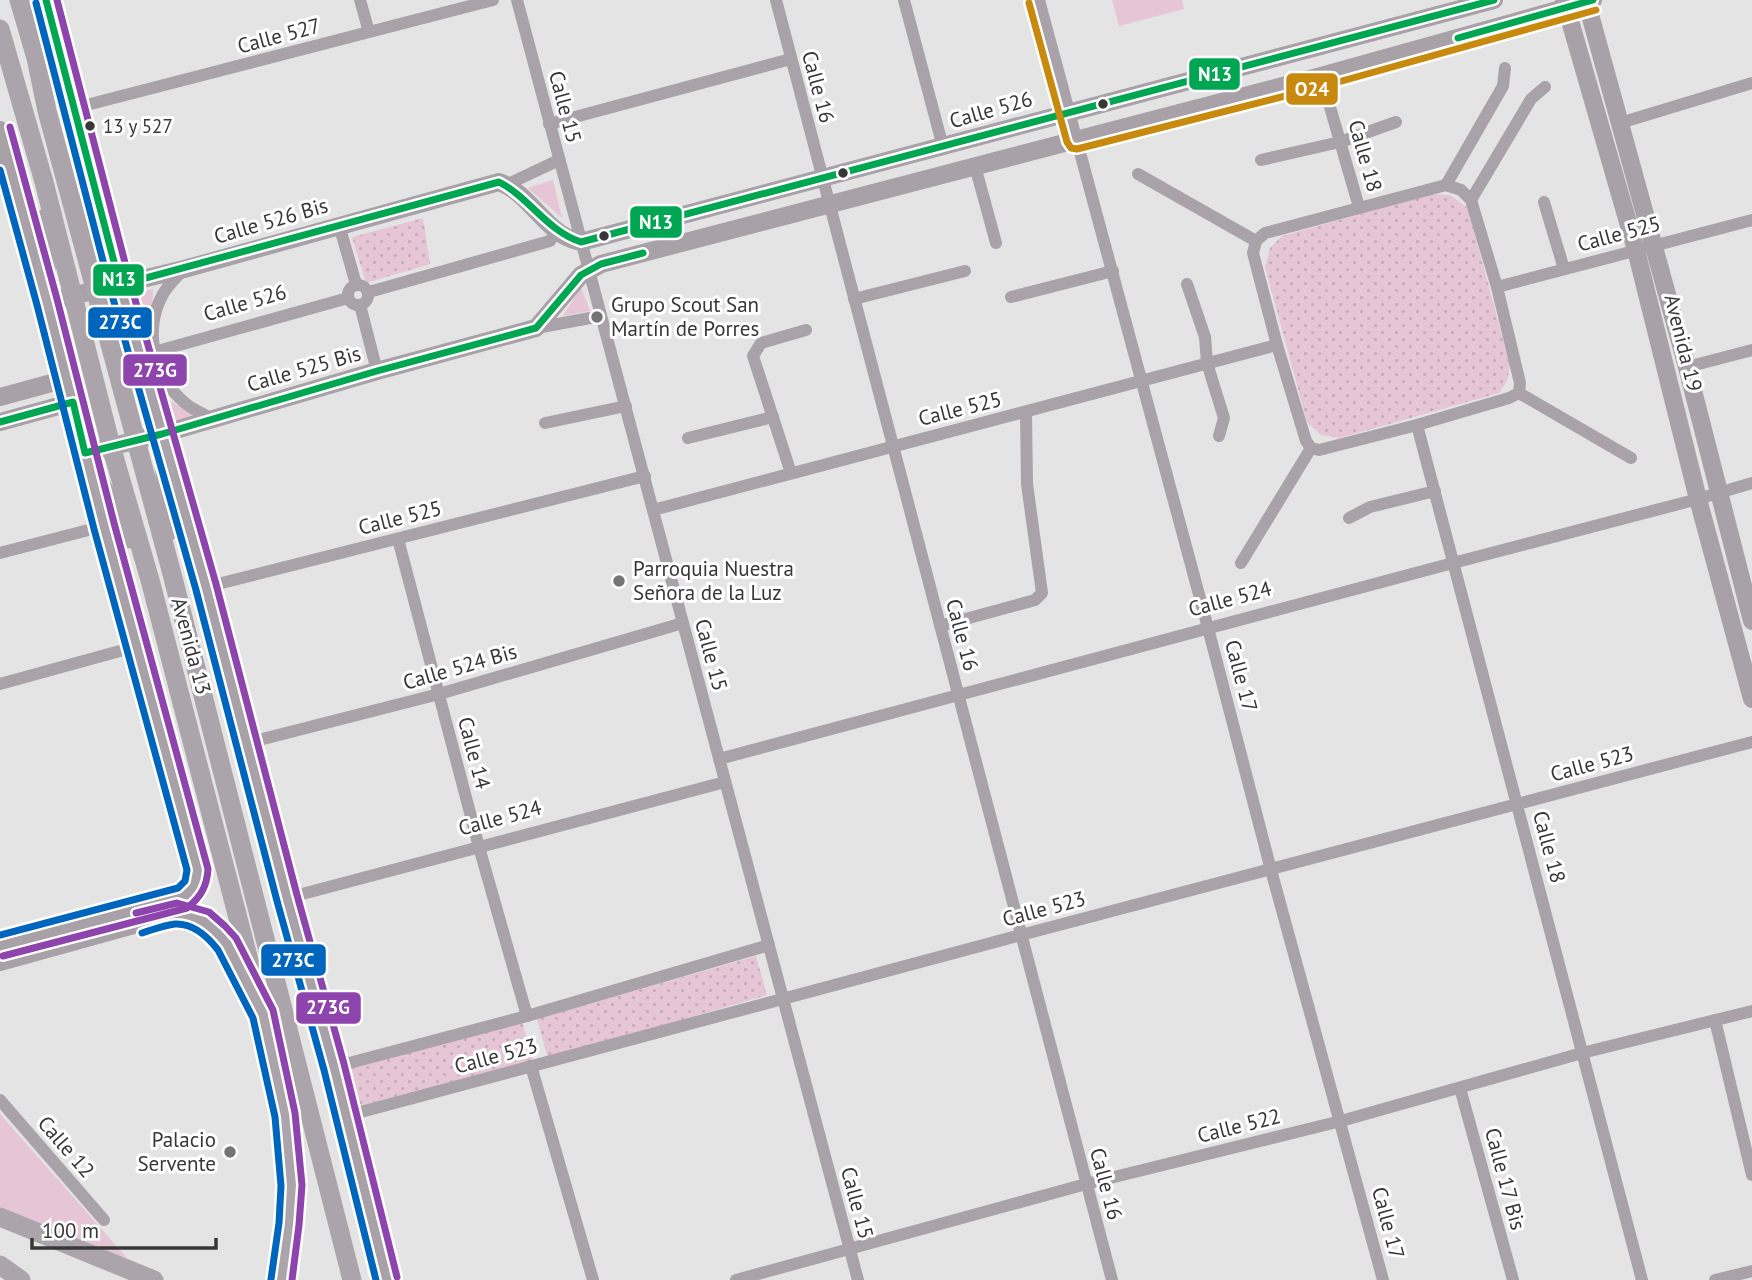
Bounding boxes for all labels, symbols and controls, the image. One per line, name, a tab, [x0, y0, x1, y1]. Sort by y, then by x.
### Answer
street label: Calle 527	[234, 11, 323, 60]
street label: Calle 16	[796, 48, 841, 126]
line badge: N13	[1188, 57, 1241, 91]
text: N13	[1198, 62, 1232, 86]
street label: Calle 15	[543, 68, 588, 146]
line badge: O24	[1285, 72, 1339, 106]
text: O24	[1295, 77, 1329, 101]
street label: Calle 526	[946, 85, 1035, 134]
unlabelled marker	[1096, 97, 1110, 111]
place label: 13 y 527	[103, 114, 173, 138]
street label: Calle 18	[1342, 117, 1389, 195]
marker: 13 y 527	[83, 119, 97, 133]
unlabelled marker	[836, 166, 850, 180]
street label: Calle 526 Bis	[211, 191, 331, 250]
line badge: N13	[629, 205, 683, 239]
street label: Calle 525	[1574, 209, 1663, 258]
text: N13	[639, 210, 673, 234]
unlabelled marker	[597, 229, 611, 243]
line badge: N13	[92, 263, 145, 297]
text: N13	[102, 267, 136, 291]
street label: Calle 526	[200, 278, 289, 327]
place label: Grupo Scout San Martín de Porres	[611, 291, 759, 342]
street label: Avenida 19	[1658, 291, 1709, 394]
line badge: 273C	[87, 306, 153, 339]
marker: Grupo Scout San Martín de Porres	[589, 309, 605, 325]
text: 273C	[99, 310, 142, 334]
street label: Calle 525 Bis	[244, 339, 364, 398]
line badge: 273G	[122, 353, 188, 387]
text: 273G	[133, 358, 177, 382]
street label: Calle 525	[915, 385, 1004, 432]
street label: Calle 525	[355, 494, 444, 541]
place label: Parroquia Nuestra Señora de la Luz	[633, 555, 794, 606]
marker: Parroquia Nuestra Señora de la Luz	[611, 573, 627, 589]
street label: Calle 524	[1185, 574, 1274, 623]
street label: Avenida 13	[166, 594, 217, 697]
street label: Calle 16	[940, 596, 985, 674]
street label: Calle 15	[689, 616, 734, 694]
street label: Calle 524 Bis	[400, 637, 520, 696]
street label: Calle 17	[1219, 637, 1264, 715]
street label: Calle 14	[452, 714, 497, 792]
street label: Calle 523	[1547, 739, 1636, 788]
street label: Calle 524	[455, 793, 544, 842]
street label: Calle 18	[1527, 808, 1572, 886]
street label: Calle 523	[999, 884, 1088, 933]
line badge: 273C	[260, 943, 327, 977]
text: 273C	[272, 948, 315, 972]
line badge: 273G	[295, 991, 362, 1025]
text: 273G	[306, 995, 350, 1019]
street label: Calle 523	[451, 1031, 540, 1080]
street label: Calle 522	[1194, 1102, 1283, 1149]
street label: Calle 12	[32, 1110, 101, 1183]
street label: Calle 17 Bis	[1479, 1125, 1532, 1233]
place label: Palacio Servente	[137, 1126, 216, 1177]
marker: Palacio Servente	[222, 1144, 238, 1160]
street label: Calle 16	[1084, 1145, 1129, 1223]
street label: Calle 15	[835, 1164, 880, 1242]
street label: Calle 17	[1366, 1184, 1411, 1262]
scale bar	[32, 1206, 215, 1250]
text: 100 m	[42, 1217, 99, 1244]

